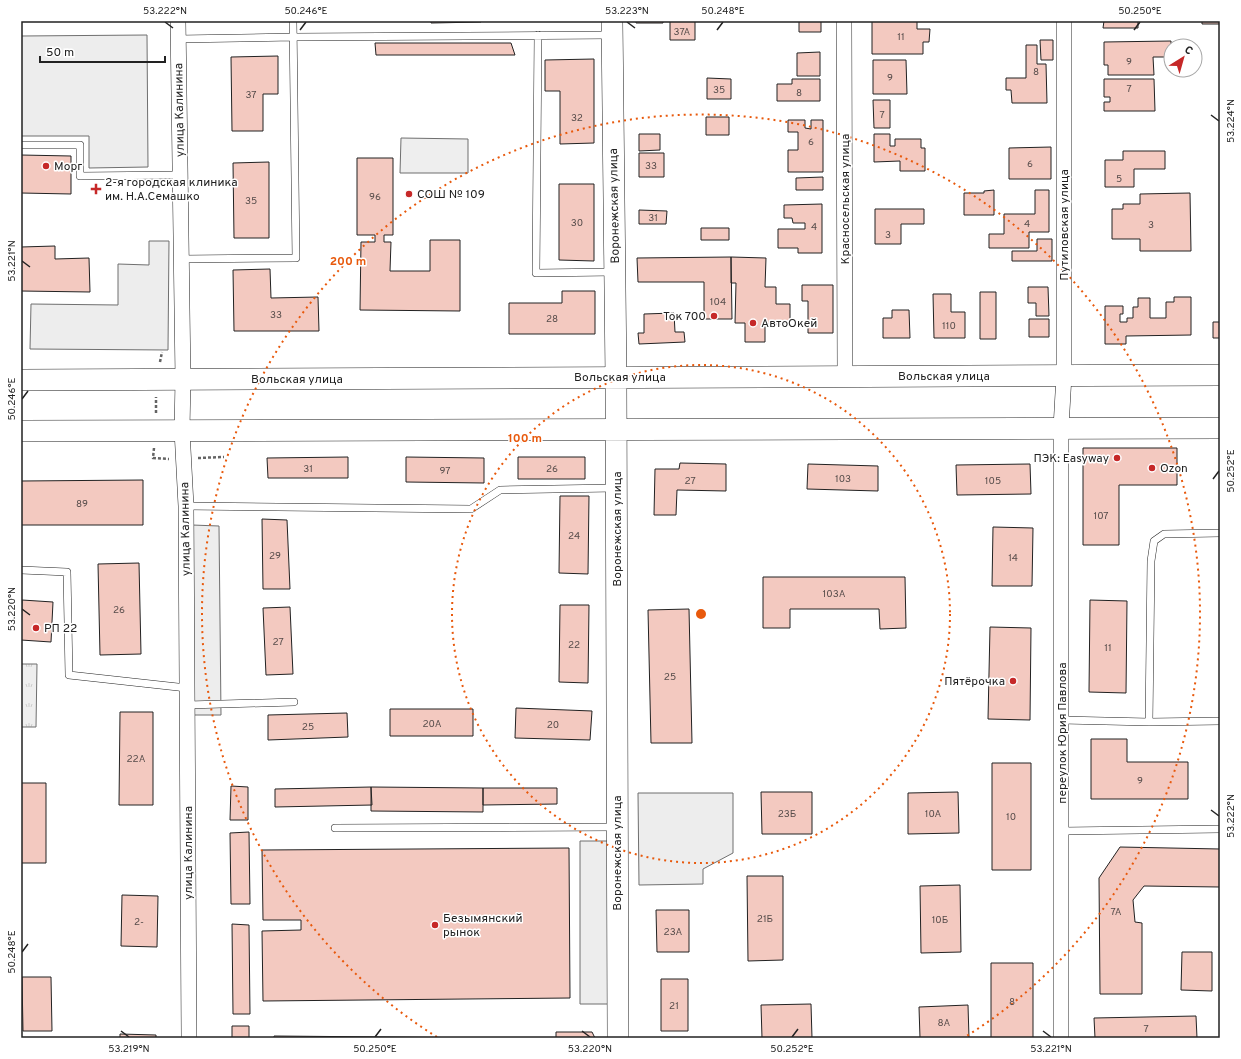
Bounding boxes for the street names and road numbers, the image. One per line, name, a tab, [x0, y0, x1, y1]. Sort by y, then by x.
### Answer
street label: улица Калинина	[171, 63, 189, 157]
street label: Красносельская улица	[838, 134, 854, 264]
street label: Воронежская улица	[606, 148, 624, 264]
street label: Путиловская улица	[1057, 169, 1073, 281]
street label: Вольская улица	[898, 369, 990, 385]
street label: Вольская улица	[574, 370, 666, 386]
street label: Вольская улица	[251, 372, 343, 388]
street label: Воронежская улица	[610, 471, 626, 587]
street label: улица Калинина	[177, 482, 195, 576]
street label: переулок Юрия Павлова	[1055, 662, 1071, 804]
street label: Воронежская улица	[610, 795, 626, 911]
street label: улица Калинина	[181, 806, 197, 900]

